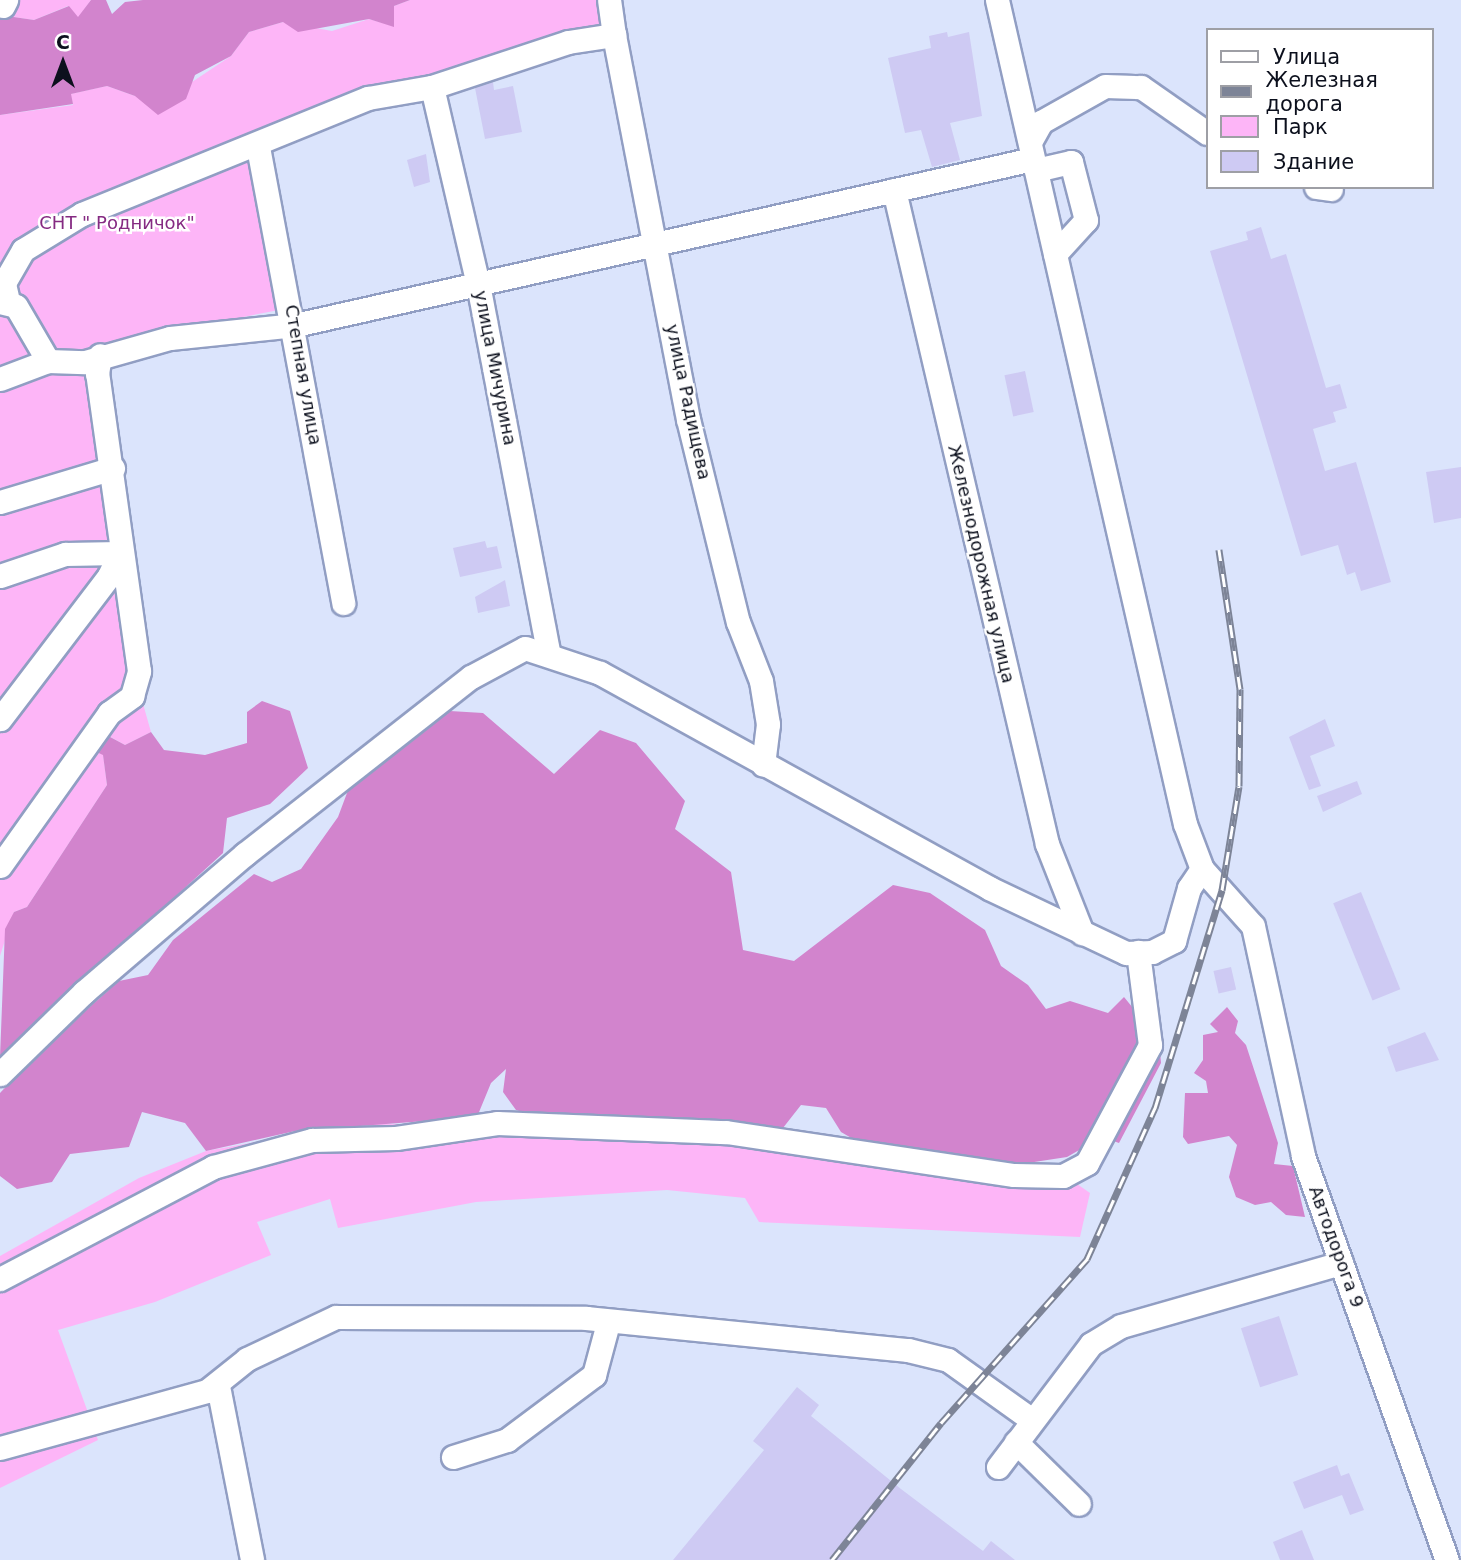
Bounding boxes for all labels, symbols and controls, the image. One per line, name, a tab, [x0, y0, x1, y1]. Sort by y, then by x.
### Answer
north arrow	[28, 28, 98, 98]
legend	[1206, 28, 1433, 189]
text: С	[56, 31, 70, 53]
text: Улица	[1273, 45, 1340, 69]
text: Железная дорога	[1266, 68, 1378, 116]
text: Парк	[1273, 115, 1328, 139]
text: Здание	[1273, 150, 1354, 174]
park label: СНТ " Родничок"	[39, 212, 195, 234]
street label: улица Мичурина	[469, 289, 521, 447]
street label: Степная улица	[280, 303, 326, 447]
street label: улица Радищева	[661, 322, 715, 482]
street label: Железнодорожная улица	[943, 443, 1019, 685]
street label: Автодорога 9	[1304, 1183, 1368, 1311]

